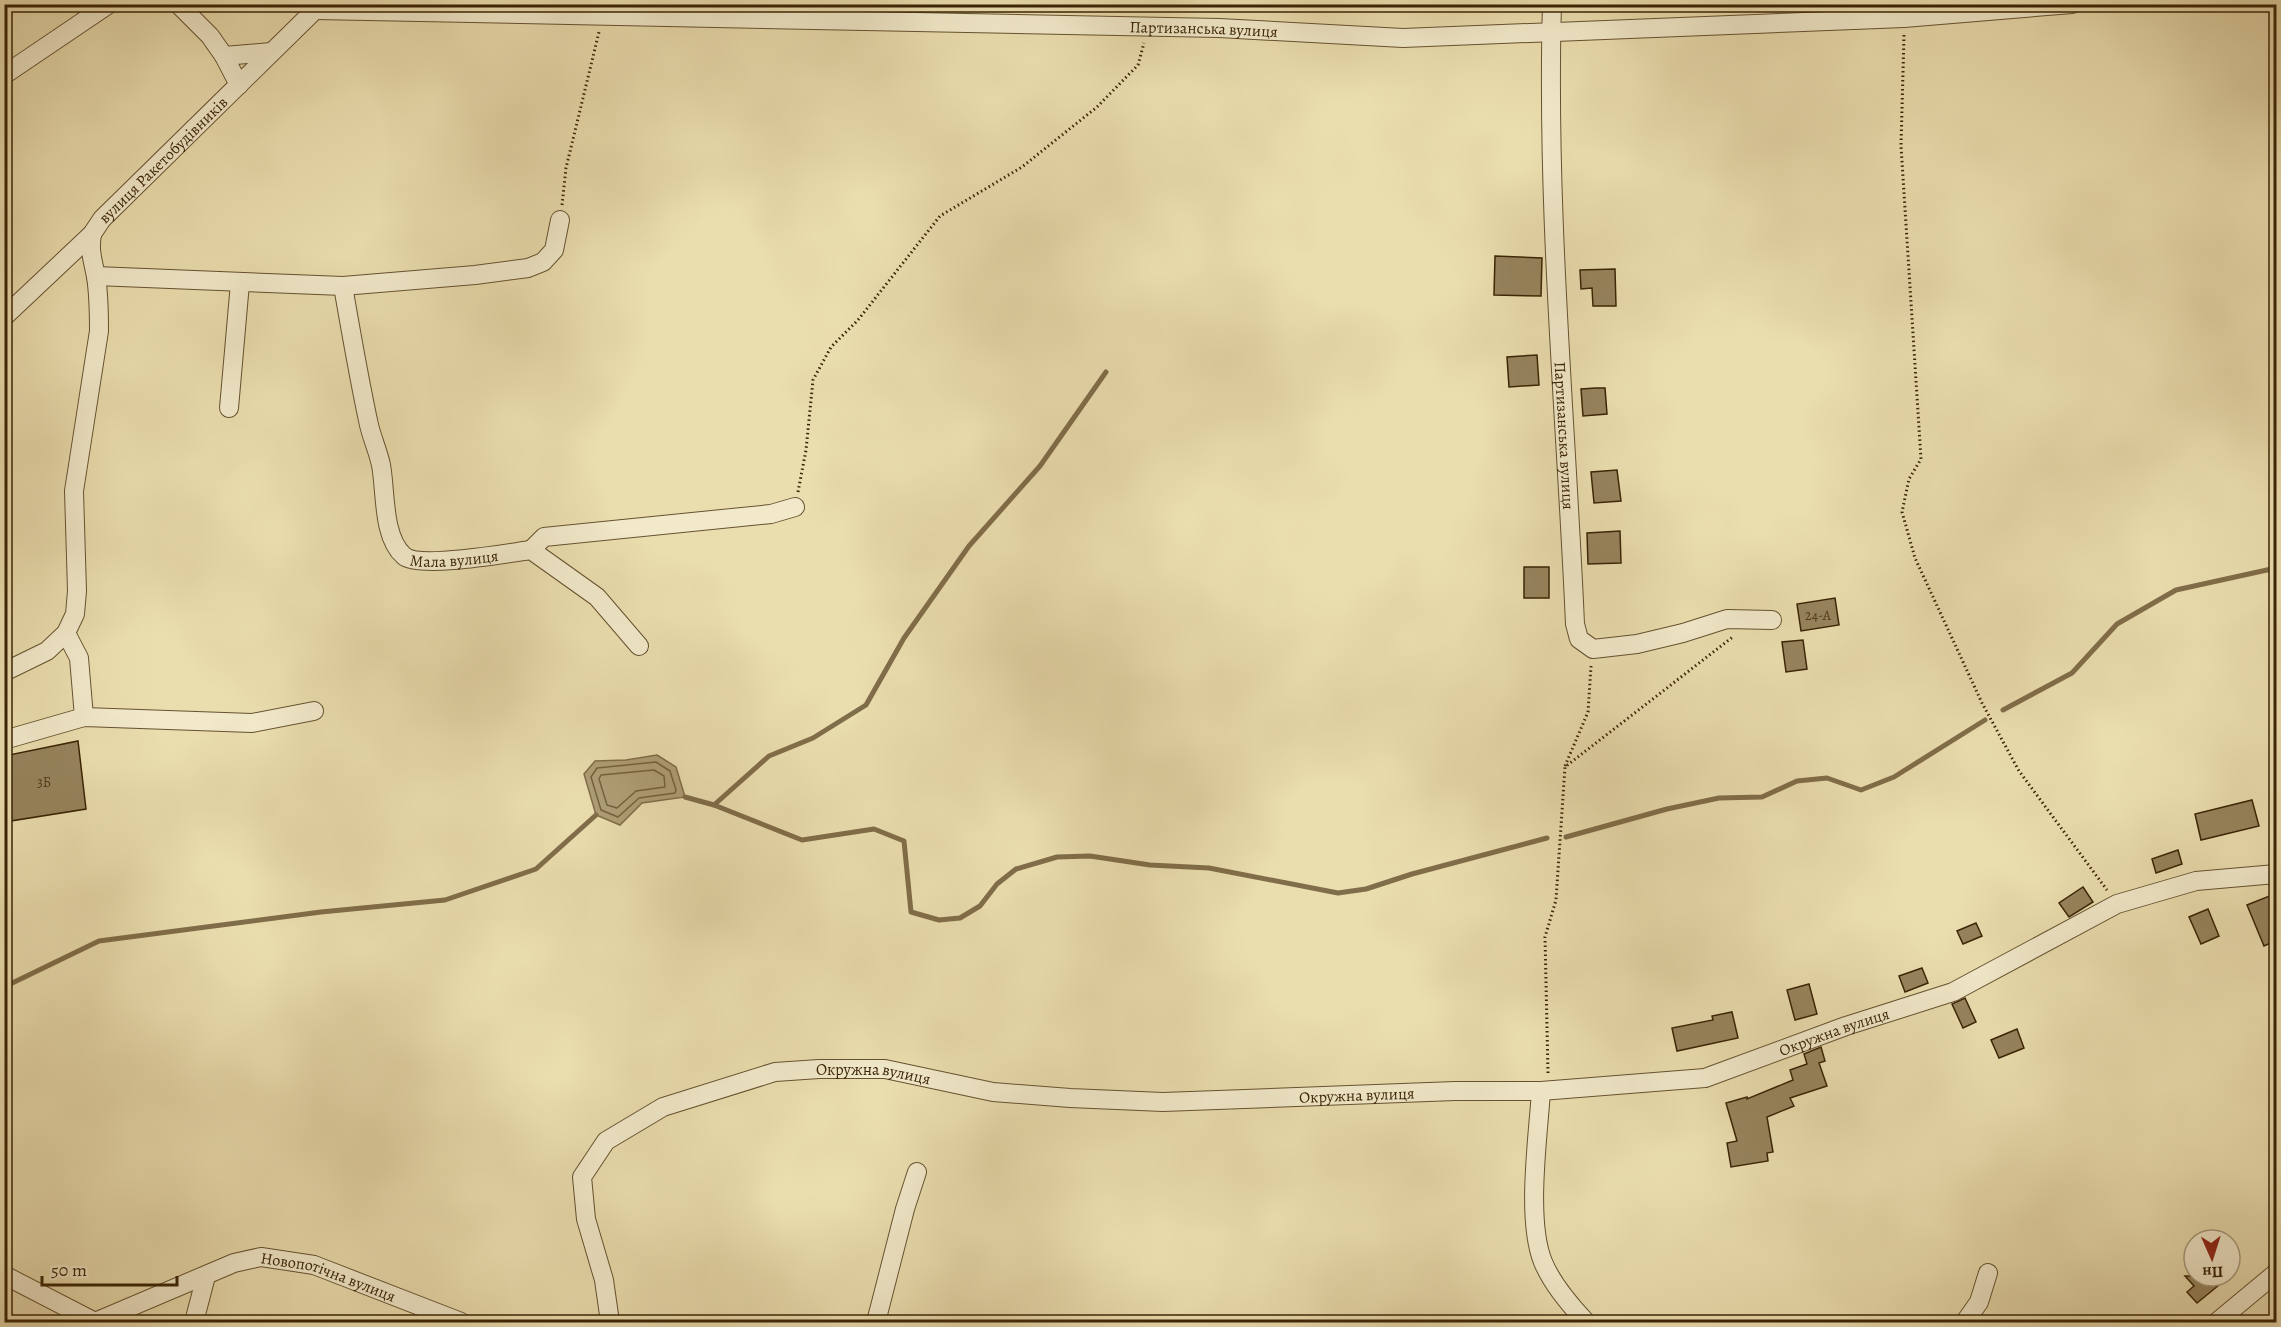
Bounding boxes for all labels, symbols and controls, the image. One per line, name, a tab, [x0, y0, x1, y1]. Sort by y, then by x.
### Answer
street label: Партизанська вулиця	[1129, 16, 1279, 43]
street label: вулиця Ракетобудівників	[94, 92, 233, 229]
street label: Партизанська вулиця	[1548, 361, 1579, 511]
street label: Мала вулиця	[408, 545, 500, 573]
house number: 24-А	[1805, 606, 1832, 625]
house number: 3Б	[37, 773, 51, 792]
street label: Окружна вулиця	[1776, 1003, 1893, 1062]
street label: Окружна вулиця	[816, 1059, 933, 1090]
street label: Окружна вулиця	[1299, 1083, 1415, 1109]
north arrow	[2182, 1228, 2242, 1288]
street label: Новопотічна вулиця	[259, 1247, 399, 1308]
scale bar	[42, 1249, 177, 1287]
text: 50 m	[51, 1258, 87, 1282]
text: Пн	[2202, 1260, 2224, 1284]

